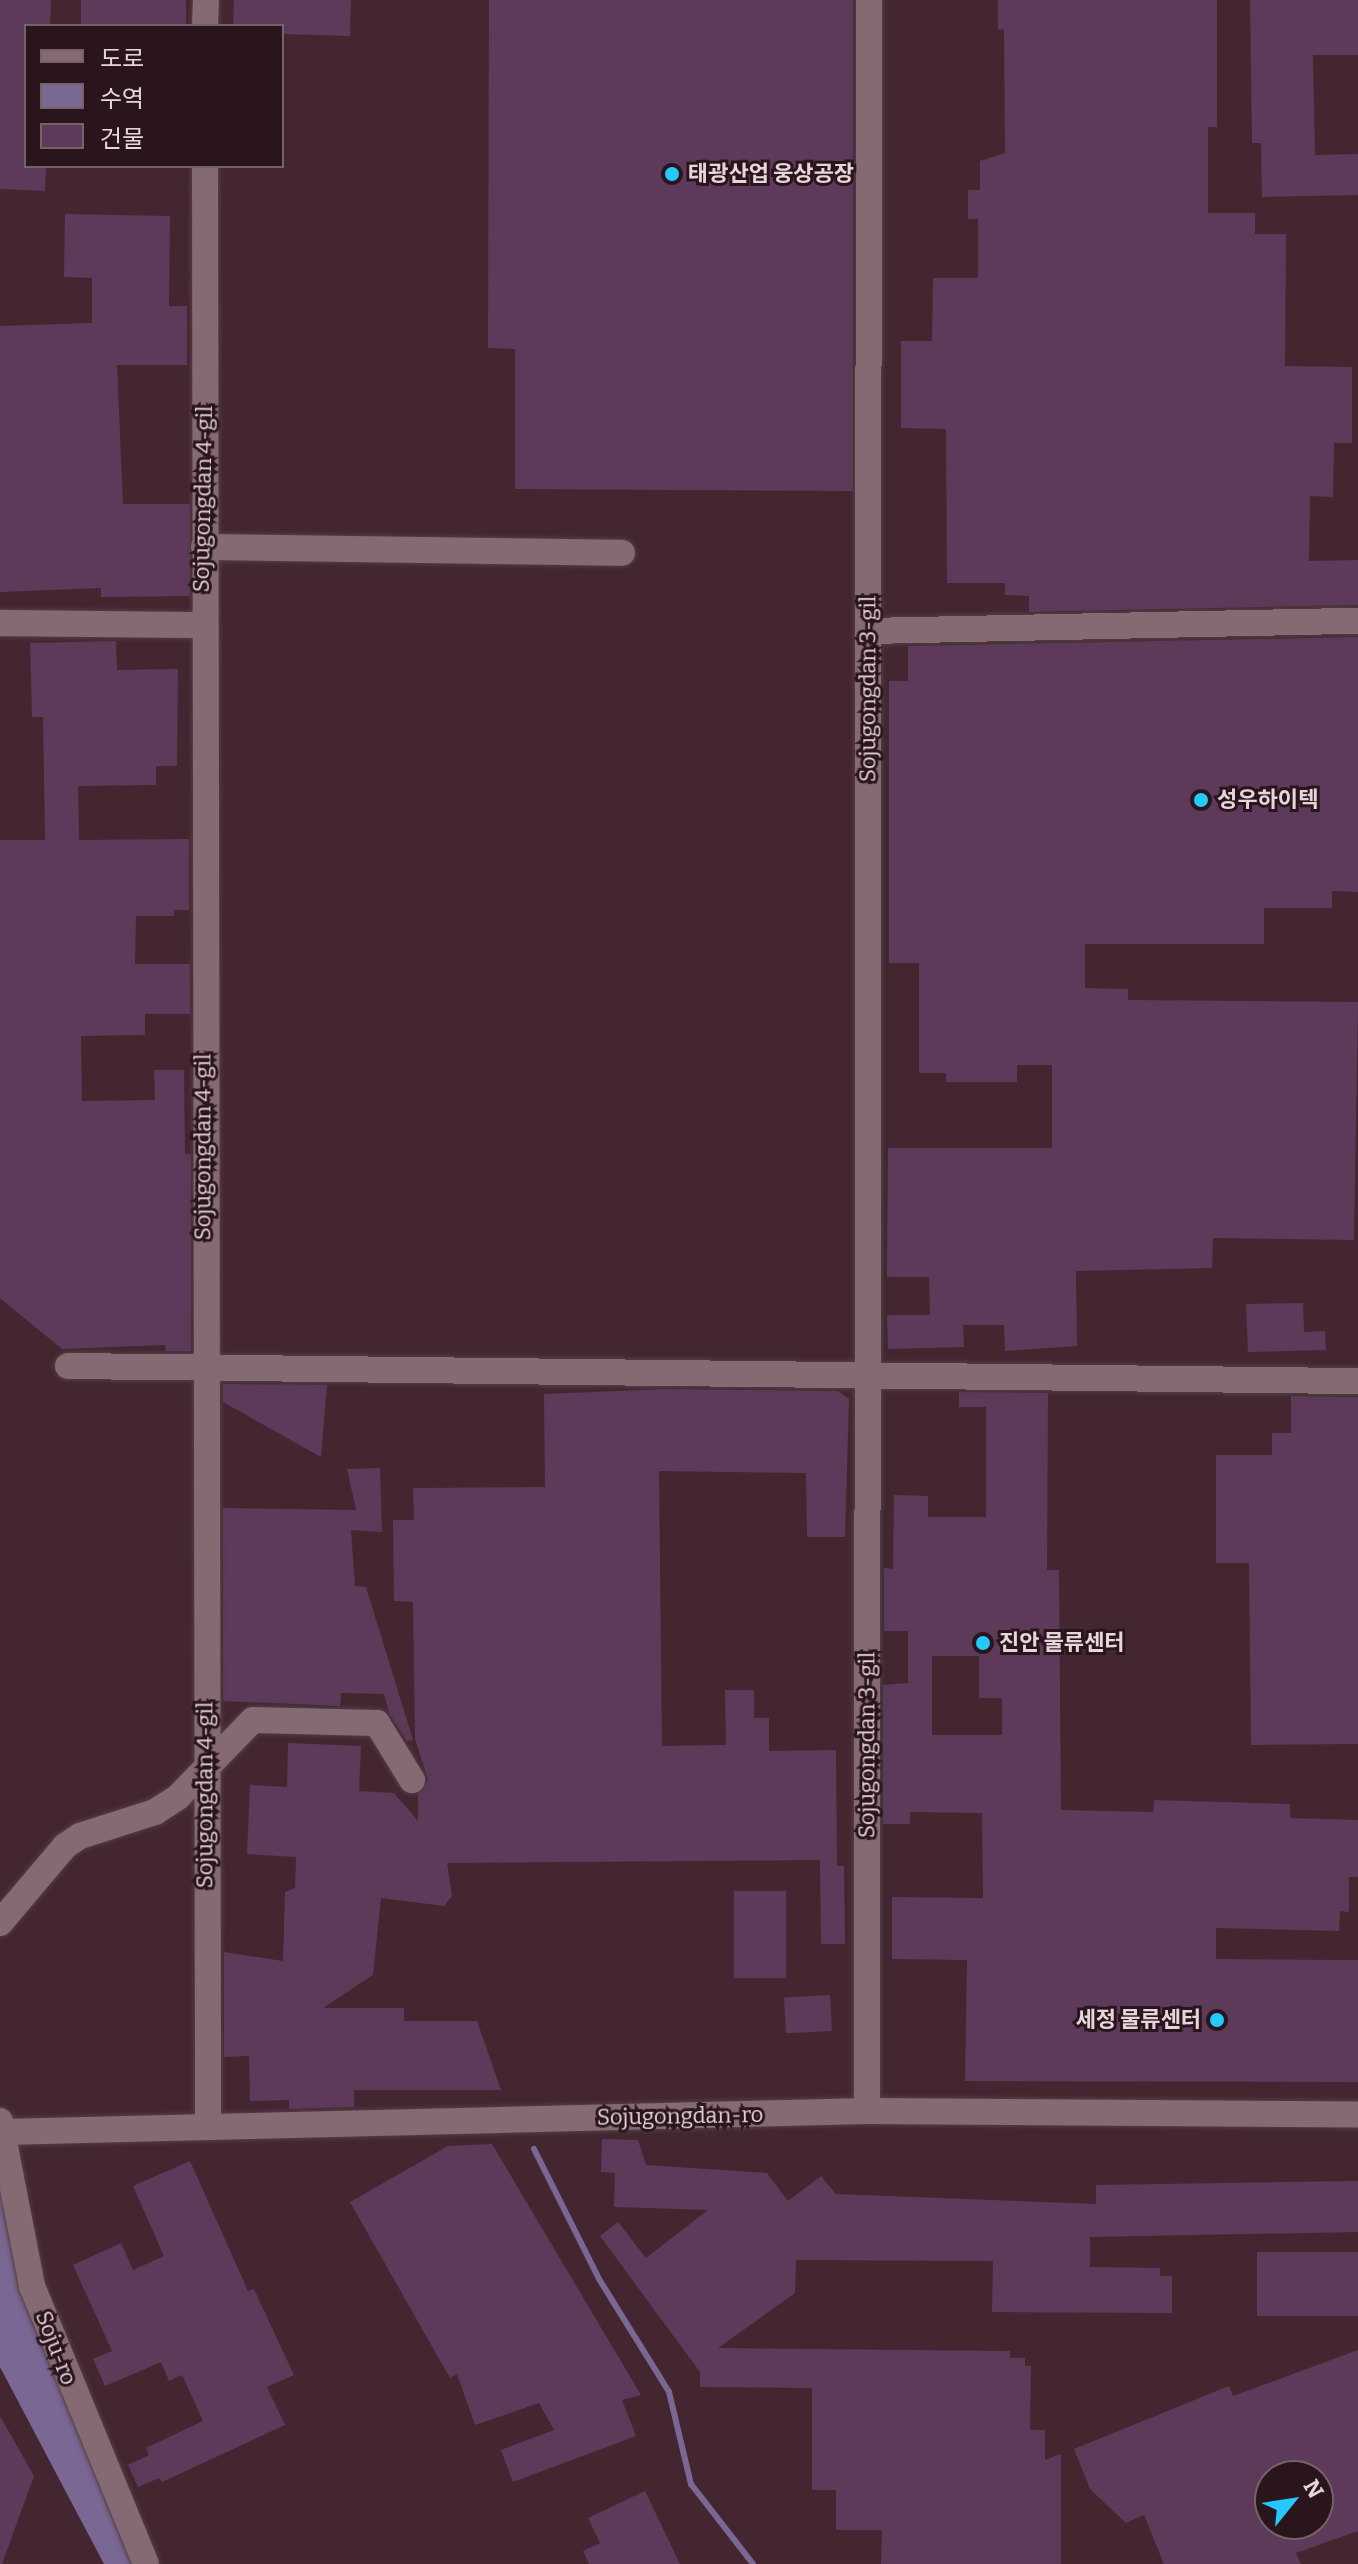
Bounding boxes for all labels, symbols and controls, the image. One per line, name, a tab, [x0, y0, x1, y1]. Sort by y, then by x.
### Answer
legend	[24, 24, 284, 168]
text: 도로	[100, 45, 144, 73]
text: 수역	[100, 85, 144, 113]
text: 건물	[100, 125, 144, 153]
place label: 태광산업 웅상공장	[688, 161, 854, 187]
marker: 태광산업 웅상공장	[663, 165, 681, 183]
street label: Sojugongdan 4-gil	[188, 405, 218, 593]
street label: Sojugongdan 3-gil	[855, 596, 881, 782]
place label: 성우하이텍	[1217, 787, 1318, 813]
marker: 성우하이텍	[1192, 791, 1210, 809]
street label: Sojugongdan 4-gil	[190, 1054, 216, 1240]
place label: 진안 물류센터	[999, 1630, 1124, 1656]
marker: 진안 물류센터	[974, 1634, 992, 1652]
street label: Sojugongdan 3-gil	[854, 1652, 880, 1838]
street label: Sojugongdan 4-gil	[192, 1702, 218, 1888]
place label: 세정 물류센터	[1076, 2007, 1201, 2033]
marker: 세정 물류센터	[1208, 2011, 1226, 2029]
street label: Sojugongdan-ro	[597, 2101, 763, 2131]
street label: Soju-ro	[30, 2307, 82, 2389]
north arrow	[1254, 2460, 1334, 2540]
text: N	[1298, 2475, 1329, 2503]

